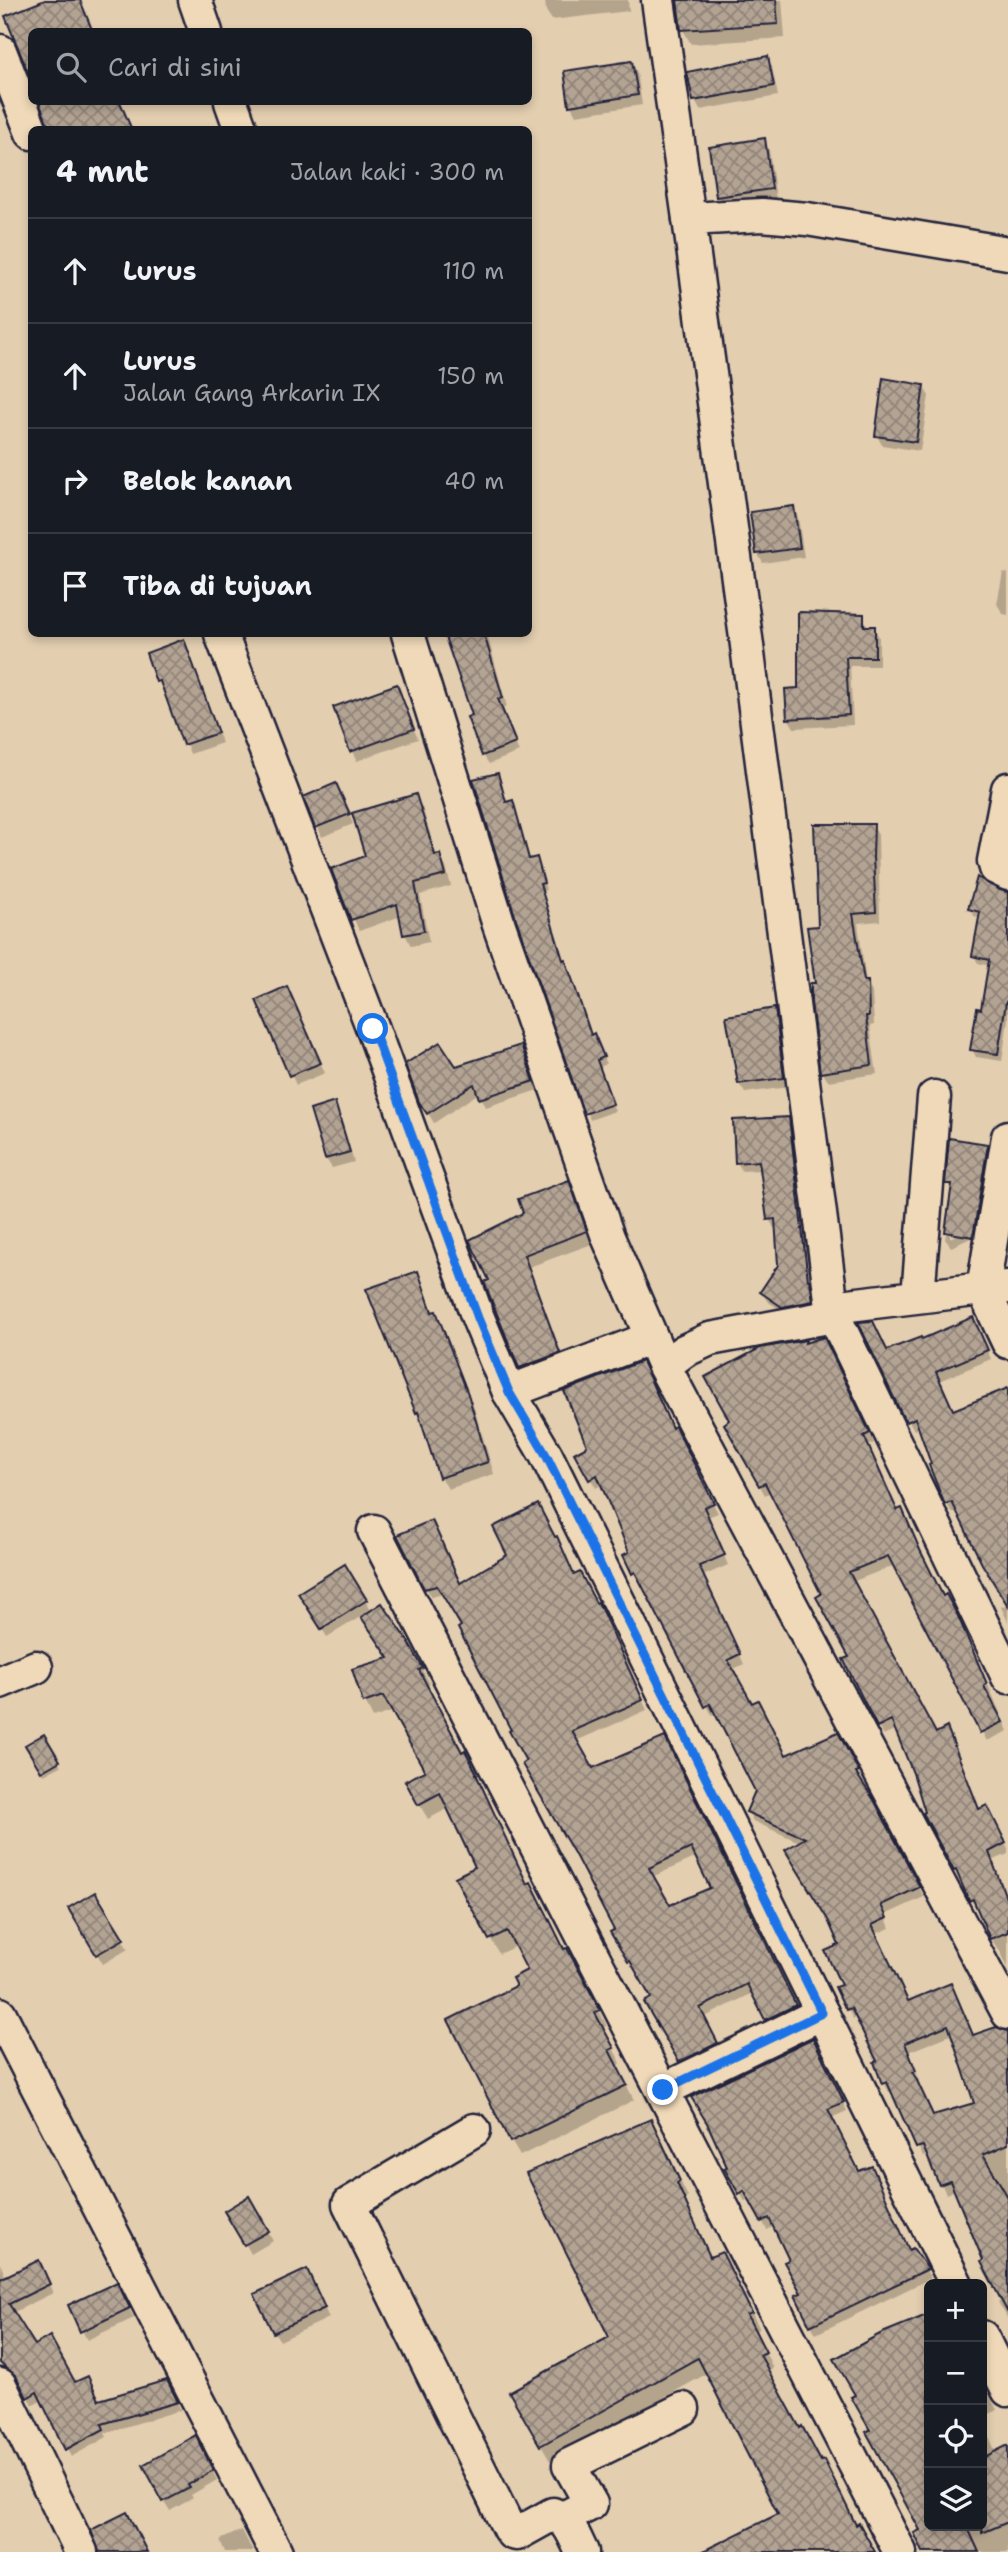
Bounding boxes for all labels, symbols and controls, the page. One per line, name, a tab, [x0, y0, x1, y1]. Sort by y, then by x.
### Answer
search box	[28, 28, 532, 105]
icon: search	[52, 48, 90, 86]
text: Cari di sini	[108, 49, 242, 84]
text: 4 mnt	[56, 151, 149, 192]
text: Jalan kaki · 300 m	[290, 157, 504, 187]
icon: ahead	[56, 252, 94, 290]
text: Lurus	[123, 253, 196, 288]
text: 110 m	[442, 256, 504, 286]
text: Lurus	[123, 343, 196, 378]
icon: ahead	[56, 357, 94, 395]
text: 150 m	[437, 361, 504, 391]
text: Jalan Gang Arkarin IX	[123, 378, 380, 408]
icon: right	[56, 462, 94, 500]
text: Belok kanan	[123, 463, 292, 498]
text: 40 m	[444, 466, 504, 496]
icon: arrive	[56, 567, 94, 605]
text: Tiba di tujuan	[123, 568, 312, 603]
route start	[357, 1013, 388, 1044]
route end	[647, 2074, 678, 2105]
map controls	[924, 2279, 987, 2531]
button: +	[924, 2279, 987, 2342]
button: −	[924, 2342, 987, 2405]
button: locate	[924, 2405, 987, 2468]
button: layers	[924, 2468, 987, 2531]

